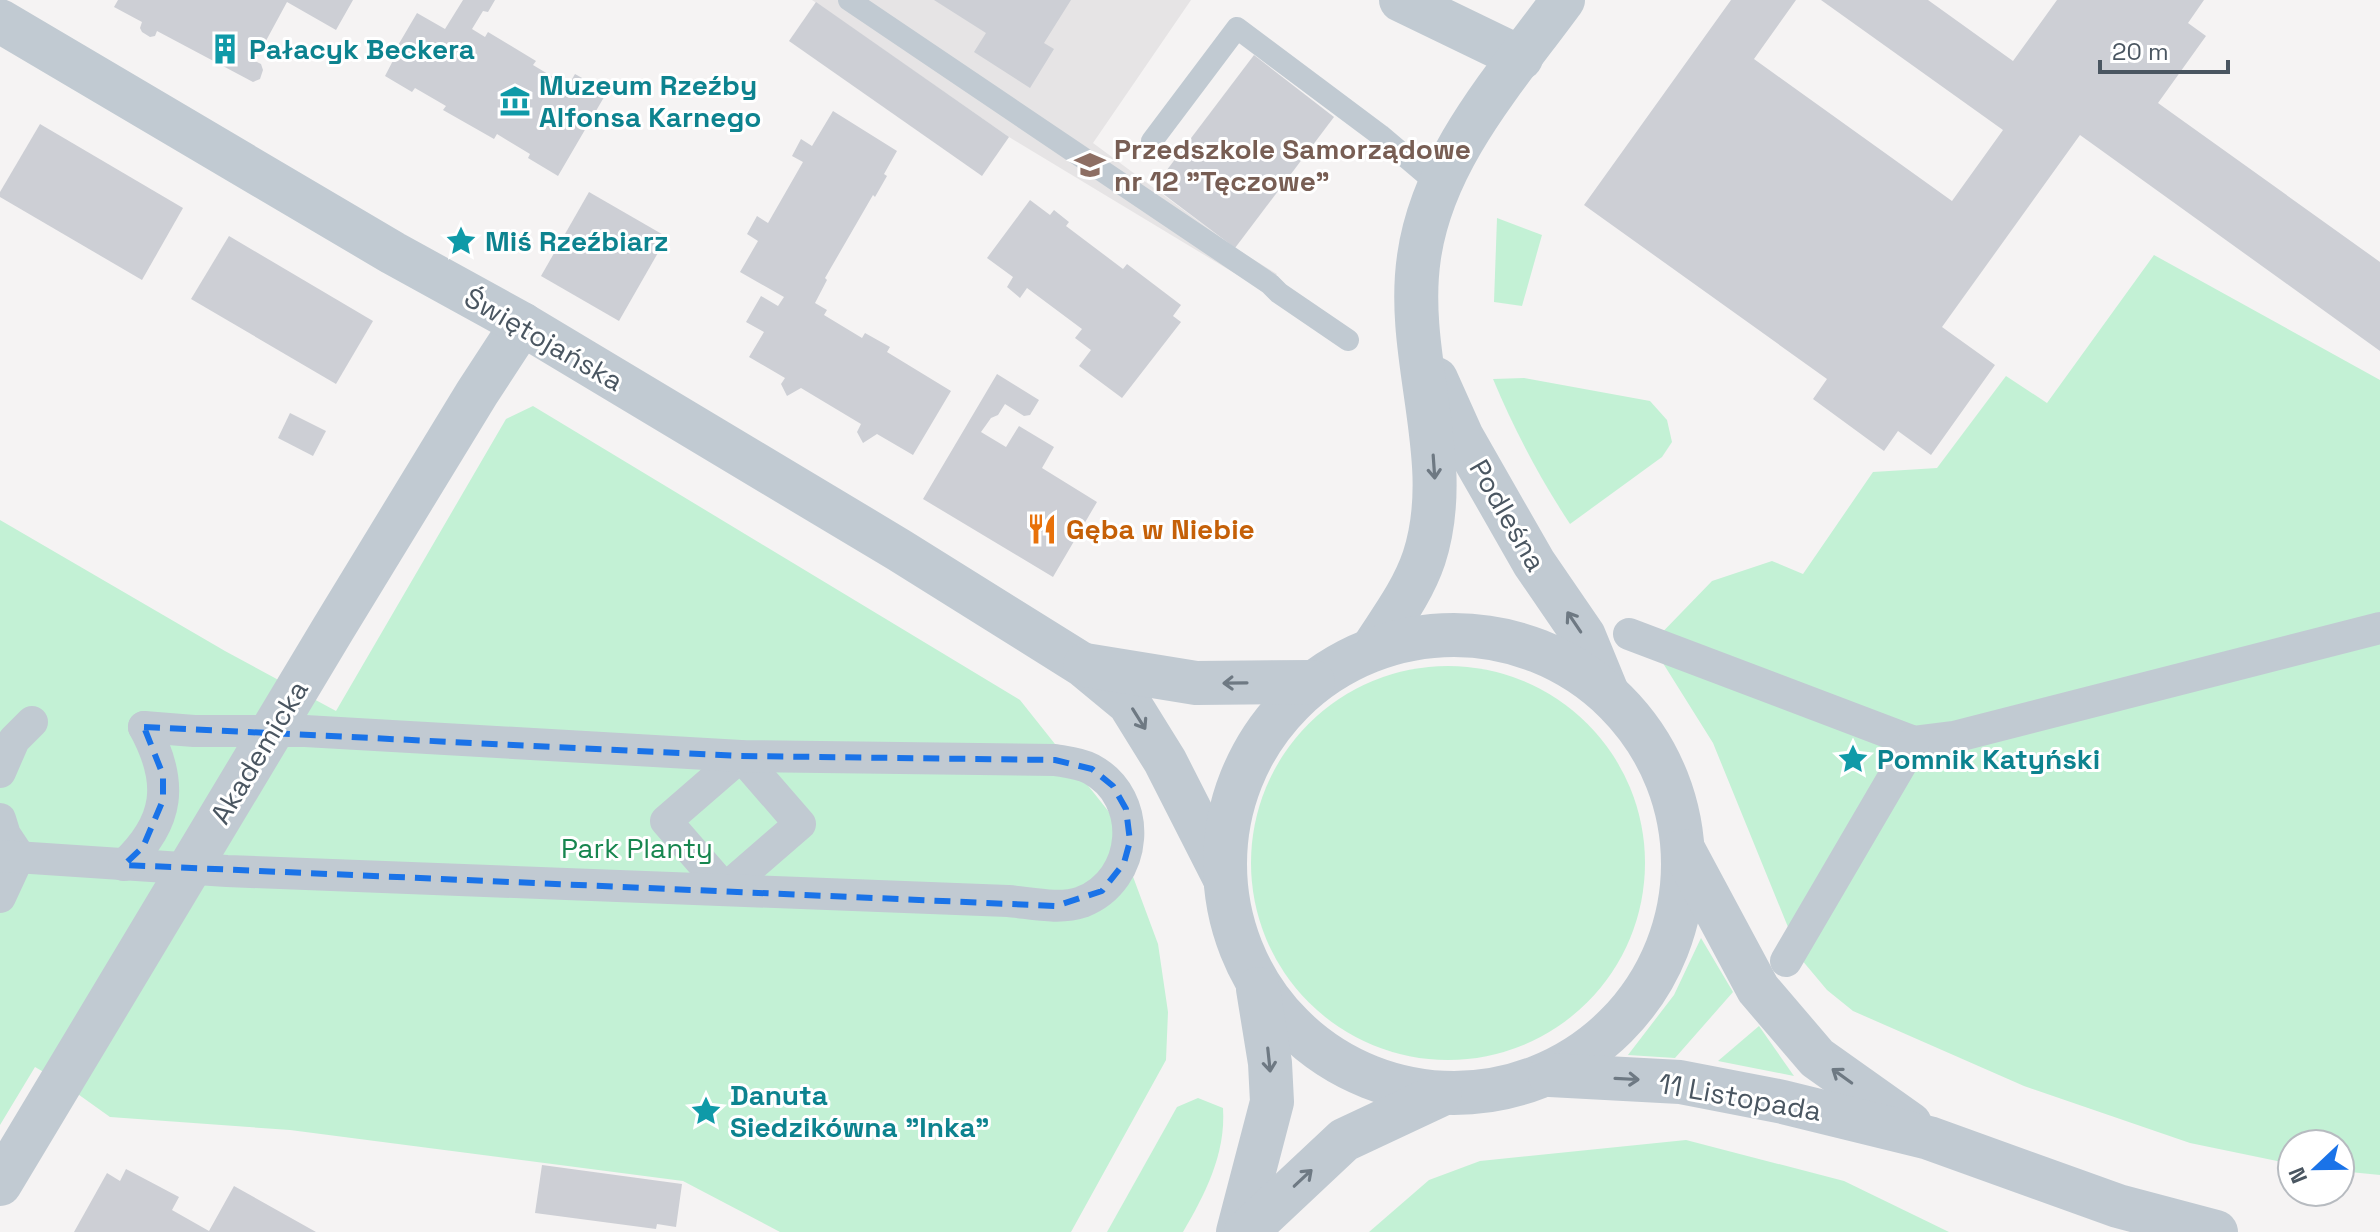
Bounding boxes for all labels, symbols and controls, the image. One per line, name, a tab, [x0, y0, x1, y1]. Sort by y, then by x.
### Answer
scale bar	[2100, 24, 2228, 74]
place label: Pałacyk Beckera	[249, 31, 475, 67]
building icon: Pałacyk Beckera	[208, 32, 242, 66]
text: 20 m	[2112, 36, 2169, 67]
place label: Muzeum Rzeźby Alfonsa Karnego	[539, 67, 761, 135]
museum icon: Muzeum Rzeźby Alfonsa Karnego	[498, 84, 532, 118]
place label: Przedszkole Samorządowe nr 12 "Tęczowe"	[1114, 131, 1471, 199]
school or university icon: Przedszkole Samorządowe nr 12 "Tęczowe"	[1073, 148, 1107, 182]
place label: Miś Rzeźbiarz	[485, 223, 668, 259]
place icon: Miś Rzeźbiarz	[444, 224, 478, 258]
street label: Świętojańska	[458, 279, 630, 399]
one-way arrow	[1426, 453, 1441, 480]
street label: Podleśna	[1462, 453, 1554, 577]
place label: Gęba w Niebie	[1066, 511, 1255, 547]
restaurant icon: Gęba w Niebie	[1025, 512, 1059, 546]
one-way arrow	[1566, 611, 1582, 633]
street label: Akademicka	[202, 674, 316, 830]
one-way arrow	[1222, 675, 1249, 691]
one-way arrow	[1131, 707, 1147, 730]
place label: Pomnik Katyński	[1877, 741, 2100, 777]
place icon: Pomnik Katyński	[1836, 742, 1870, 776]
park label: Park Planty	[561, 830, 713, 866]
one-way arrow	[1262, 1046, 1277, 1073]
street label: 11 Listopada	[1656, 1065, 1824, 1129]
one-way arrow	[1832, 1068, 1854, 1084]
one-way arrow	[1613, 1072, 1640, 1087]
place label: Danuta Siedzikówna "Inka"	[730, 1077, 989, 1145]
place icon: Danuta Siedzikówna "Inka"	[689, 1094, 723, 1128]
north arrow	[2276, 1128, 2356, 1208]
text: N	[2282, 1163, 2313, 1188]
one-way arrow	[1292, 1170, 1312, 1188]

